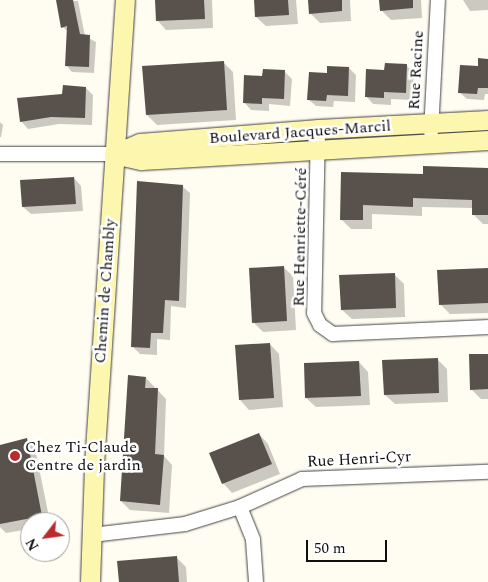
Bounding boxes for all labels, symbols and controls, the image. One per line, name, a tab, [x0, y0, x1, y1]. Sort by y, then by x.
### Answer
street label: Rue Racine	[404, 30, 428, 110]
street label: Boulevard Jacques-Marcil	[208, 116, 392, 148]
street label: Rue Henriette-Céré	[289, 167, 311, 307]
street label: Chemin de Chambly	[90, 218, 120, 364]
place label: Chez Ti-Claude Centre de jardin	[25, 437, 141, 475]
street label: Rue Henri-Cyr	[306, 447, 412, 471]
marker: Chez Ti-Claude Centre de jardin	[9, 450, 21, 462]
north arrow	[20, 512, 70, 562]
scale bar	[308, 530, 389, 562]
text: N	[20, 534, 44, 554]
text: 50 m	[314, 537, 346, 560]

